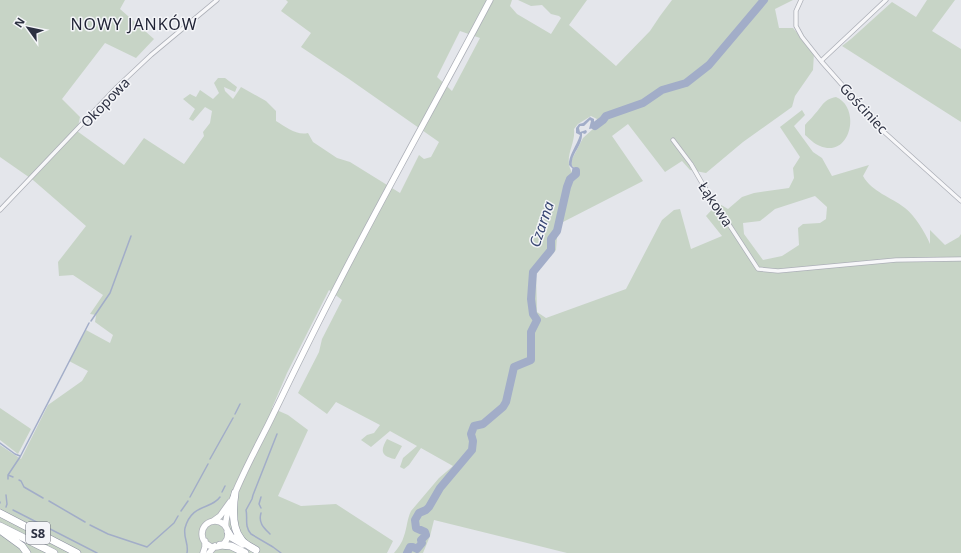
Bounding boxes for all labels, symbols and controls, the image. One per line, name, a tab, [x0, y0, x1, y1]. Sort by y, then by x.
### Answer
north arrow	[8, 8, 48, 48]
district label: NOWY JANKÓW	[70, 13, 198, 35]
text: N	[10, 14, 28, 30]
street label: Okopowa	[76, 73, 134, 131]
street label: Gościniec	[836, 79, 892, 138]
street label: Łąkowa	[694, 178, 738, 230]
water label: Czarna	[524, 198, 558, 250]
road number: S8	[26, 522, 50, 544]

